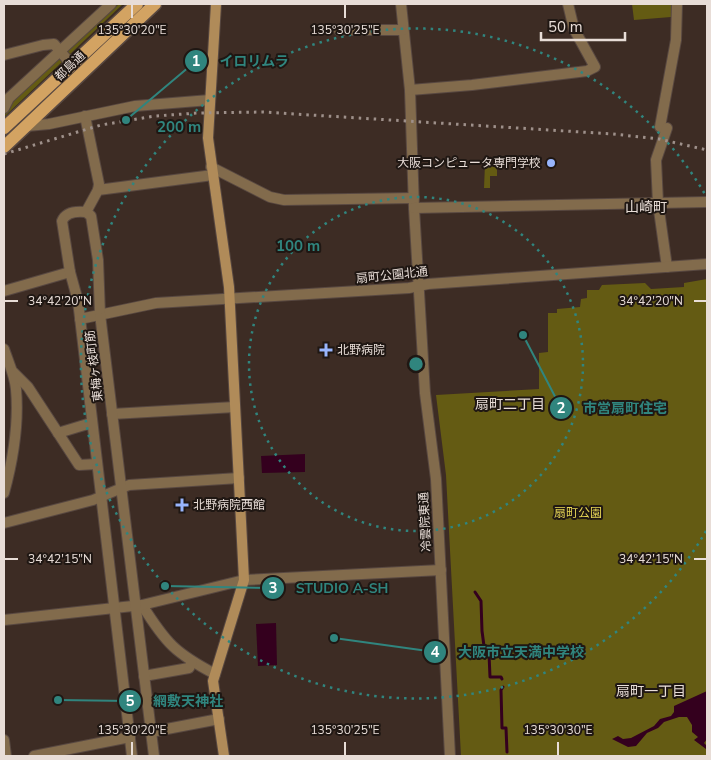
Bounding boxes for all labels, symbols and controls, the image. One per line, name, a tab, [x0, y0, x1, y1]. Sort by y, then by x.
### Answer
scale bar	[541, 10, 625, 42]
text: 50 m	[548, 17, 583, 37]
text: 135°30'20"E	[97, 22, 167, 38]
text: 135°30'25"E	[310, 22, 380, 38]
callout: イロリムラ	[184, 47, 299, 76]
street label: 都島通	[51, 48, 89, 84]
text: 1	[191, 51, 201, 71]
text: イロリムラ	[219, 52, 289, 71]
text: 200 m	[157, 117, 201, 137]
place label: 大阪コンピュータ専門学校	[397, 155, 541, 171]
marker: 大阪コンピュータ専門学校	[545, 157, 557, 169]
district label: 山崎町	[625, 198, 667, 217]
text: 100 m	[276, 236, 320, 256]
street label: 扇町公園北通	[355, 263, 429, 287]
text: 34°42'20"N	[28, 293, 92, 309]
text: 34°42'20"N	[619, 293, 683, 309]
street label: 東梅ヶ枝町筋	[82, 329, 106, 403]
place label: 北野病院	[337, 342, 385, 358]
marker: 北野病院	[319, 343, 333, 357]
centre of rings	[407, 355, 425, 373]
callout: 市営扇町住宅	[548, 393, 677, 422]
district label: 扇町二丁目	[475, 395, 545, 414]
text: 2	[556, 398, 566, 418]
text: 市営扇町住宅	[583, 399, 667, 418]
street label: 冷雲院東通	[415, 492, 435, 552]
place label: 北野病院西館	[193, 497, 265, 513]
marker: 北野病院西館	[175, 498, 189, 512]
park label: 扇町公園	[554, 505, 602, 521]
text: 34°42'15"N	[28, 551, 92, 567]
text: 34°42'15"N	[619, 551, 683, 567]
callout: STUDIO A-SH	[261, 573, 399, 602]
text: 3	[268, 578, 278, 598]
text: STUDIO A-SH	[296, 579, 388, 598]
callout: 大阪市立天満中学校	[423, 637, 594, 666]
text: 4	[430, 642, 440, 662]
text: 大阪市立天満中学校	[458, 643, 584, 662]
district label: 扇町一丁目	[616, 682, 686, 701]
callout: 網敷天神社	[118, 687, 233, 716]
text: 5	[125, 691, 135, 711]
text: 網敷天神社	[153, 692, 223, 711]
text: 135°30'20"E	[97, 722, 167, 738]
text: 135°30'25"E	[310, 722, 380, 738]
text: 135°30'30"E	[523, 722, 593, 738]

